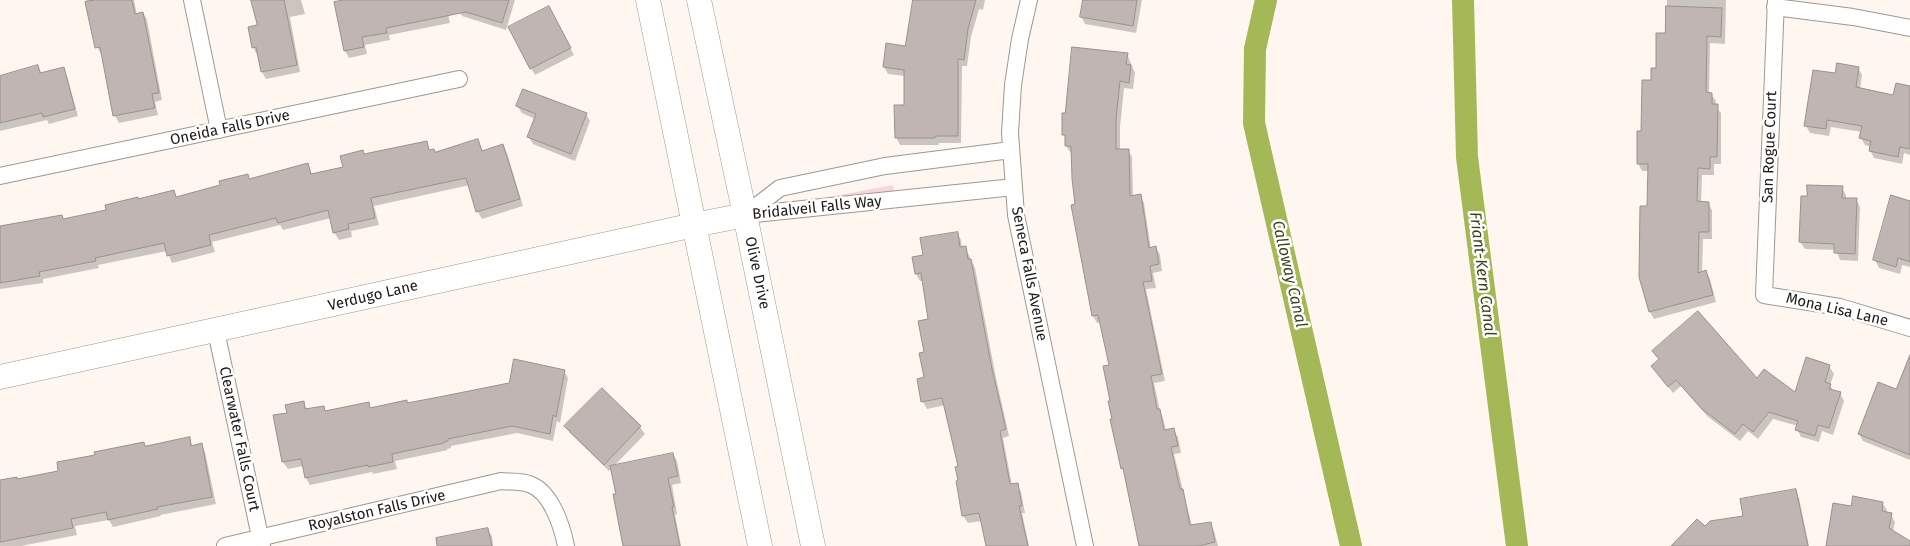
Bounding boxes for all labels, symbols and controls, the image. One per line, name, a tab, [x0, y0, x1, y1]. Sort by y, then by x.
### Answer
street label: San Rogue Court	[1759, 91, 1781, 203]
street label: Oneida Falls Drive	[168, 107, 292, 149]
street label: Bridalveil Falls Way	[751, 192, 883, 224]
street label: Seneca Falls Avenue	[1007, 205, 1051, 343]
water label: Friant-Kern Canal	[1465, 211, 1499, 337]
water label: Calloway Canal	[1267, 219, 1311, 329]
street label: Olive Drive	[741, 235, 773, 311]
street label: Verdugo Lane	[326, 277, 420, 315]
street label: Mona Lisa Lane	[1784, 289, 1890, 331]
street label: Clearwater Falls Court	[215, 365, 263, 513]
street label: Royalston Falls Drive	[307, 486, 447, 536]

